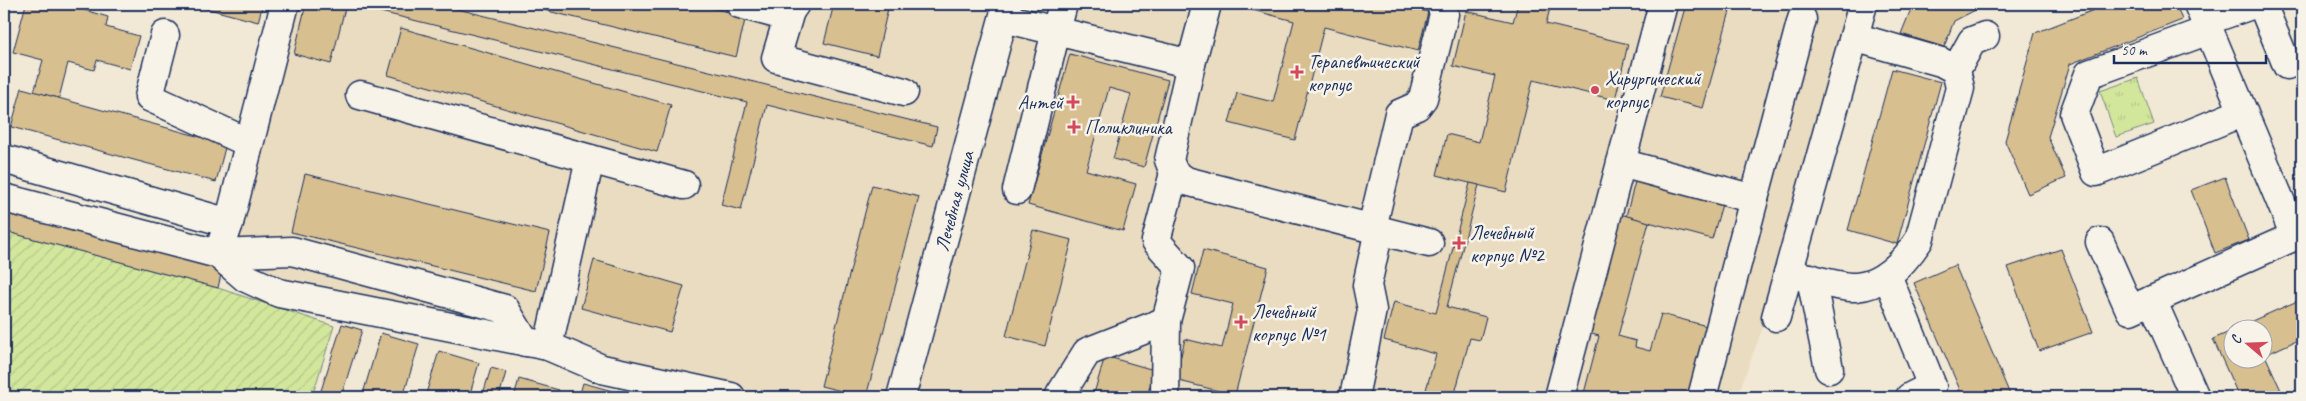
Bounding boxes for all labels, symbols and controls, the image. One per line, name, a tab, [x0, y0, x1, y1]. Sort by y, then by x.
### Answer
scale bar	[2114, 32, 2266, 64]
text: 50 m	[2121, 41, 2148, 60]
place label: Терапевтический корпус	[1308, 49, 1421, 97]
marker: Терапевтический корпус	[1290, 65, 1304, 79]
place label: Хирургический корпус	[1605, 66, 1702, 114]
marker: Хирургический корпус	[1589, 84, 1601, 96]
place label: Антей	[1018, 90, 1065, 115]
marker: Антей	[1067, 96, 1079, 108]
place label: Поликлиника	[1085, 115, 1173, 140]
marker: Поликлиника	[1067, 120, 1081, 134]
street label: Лечебная улица	[929, 147, 980, 254]
place label: Лечебный корпус №2	[1470, 220, 1546, 268]
marker: Лечебный корпус №2	[1452, 236, 1466, 250]
place label: Лечебный корпус №1	[1252, 299, 1327, 347]
marker: Лечебный корпус №1	[1234, 315, 1248, 329]
north arrow	[2224, 318, 2274, 368]
text: С	[2227, 332, 2246, 346]

